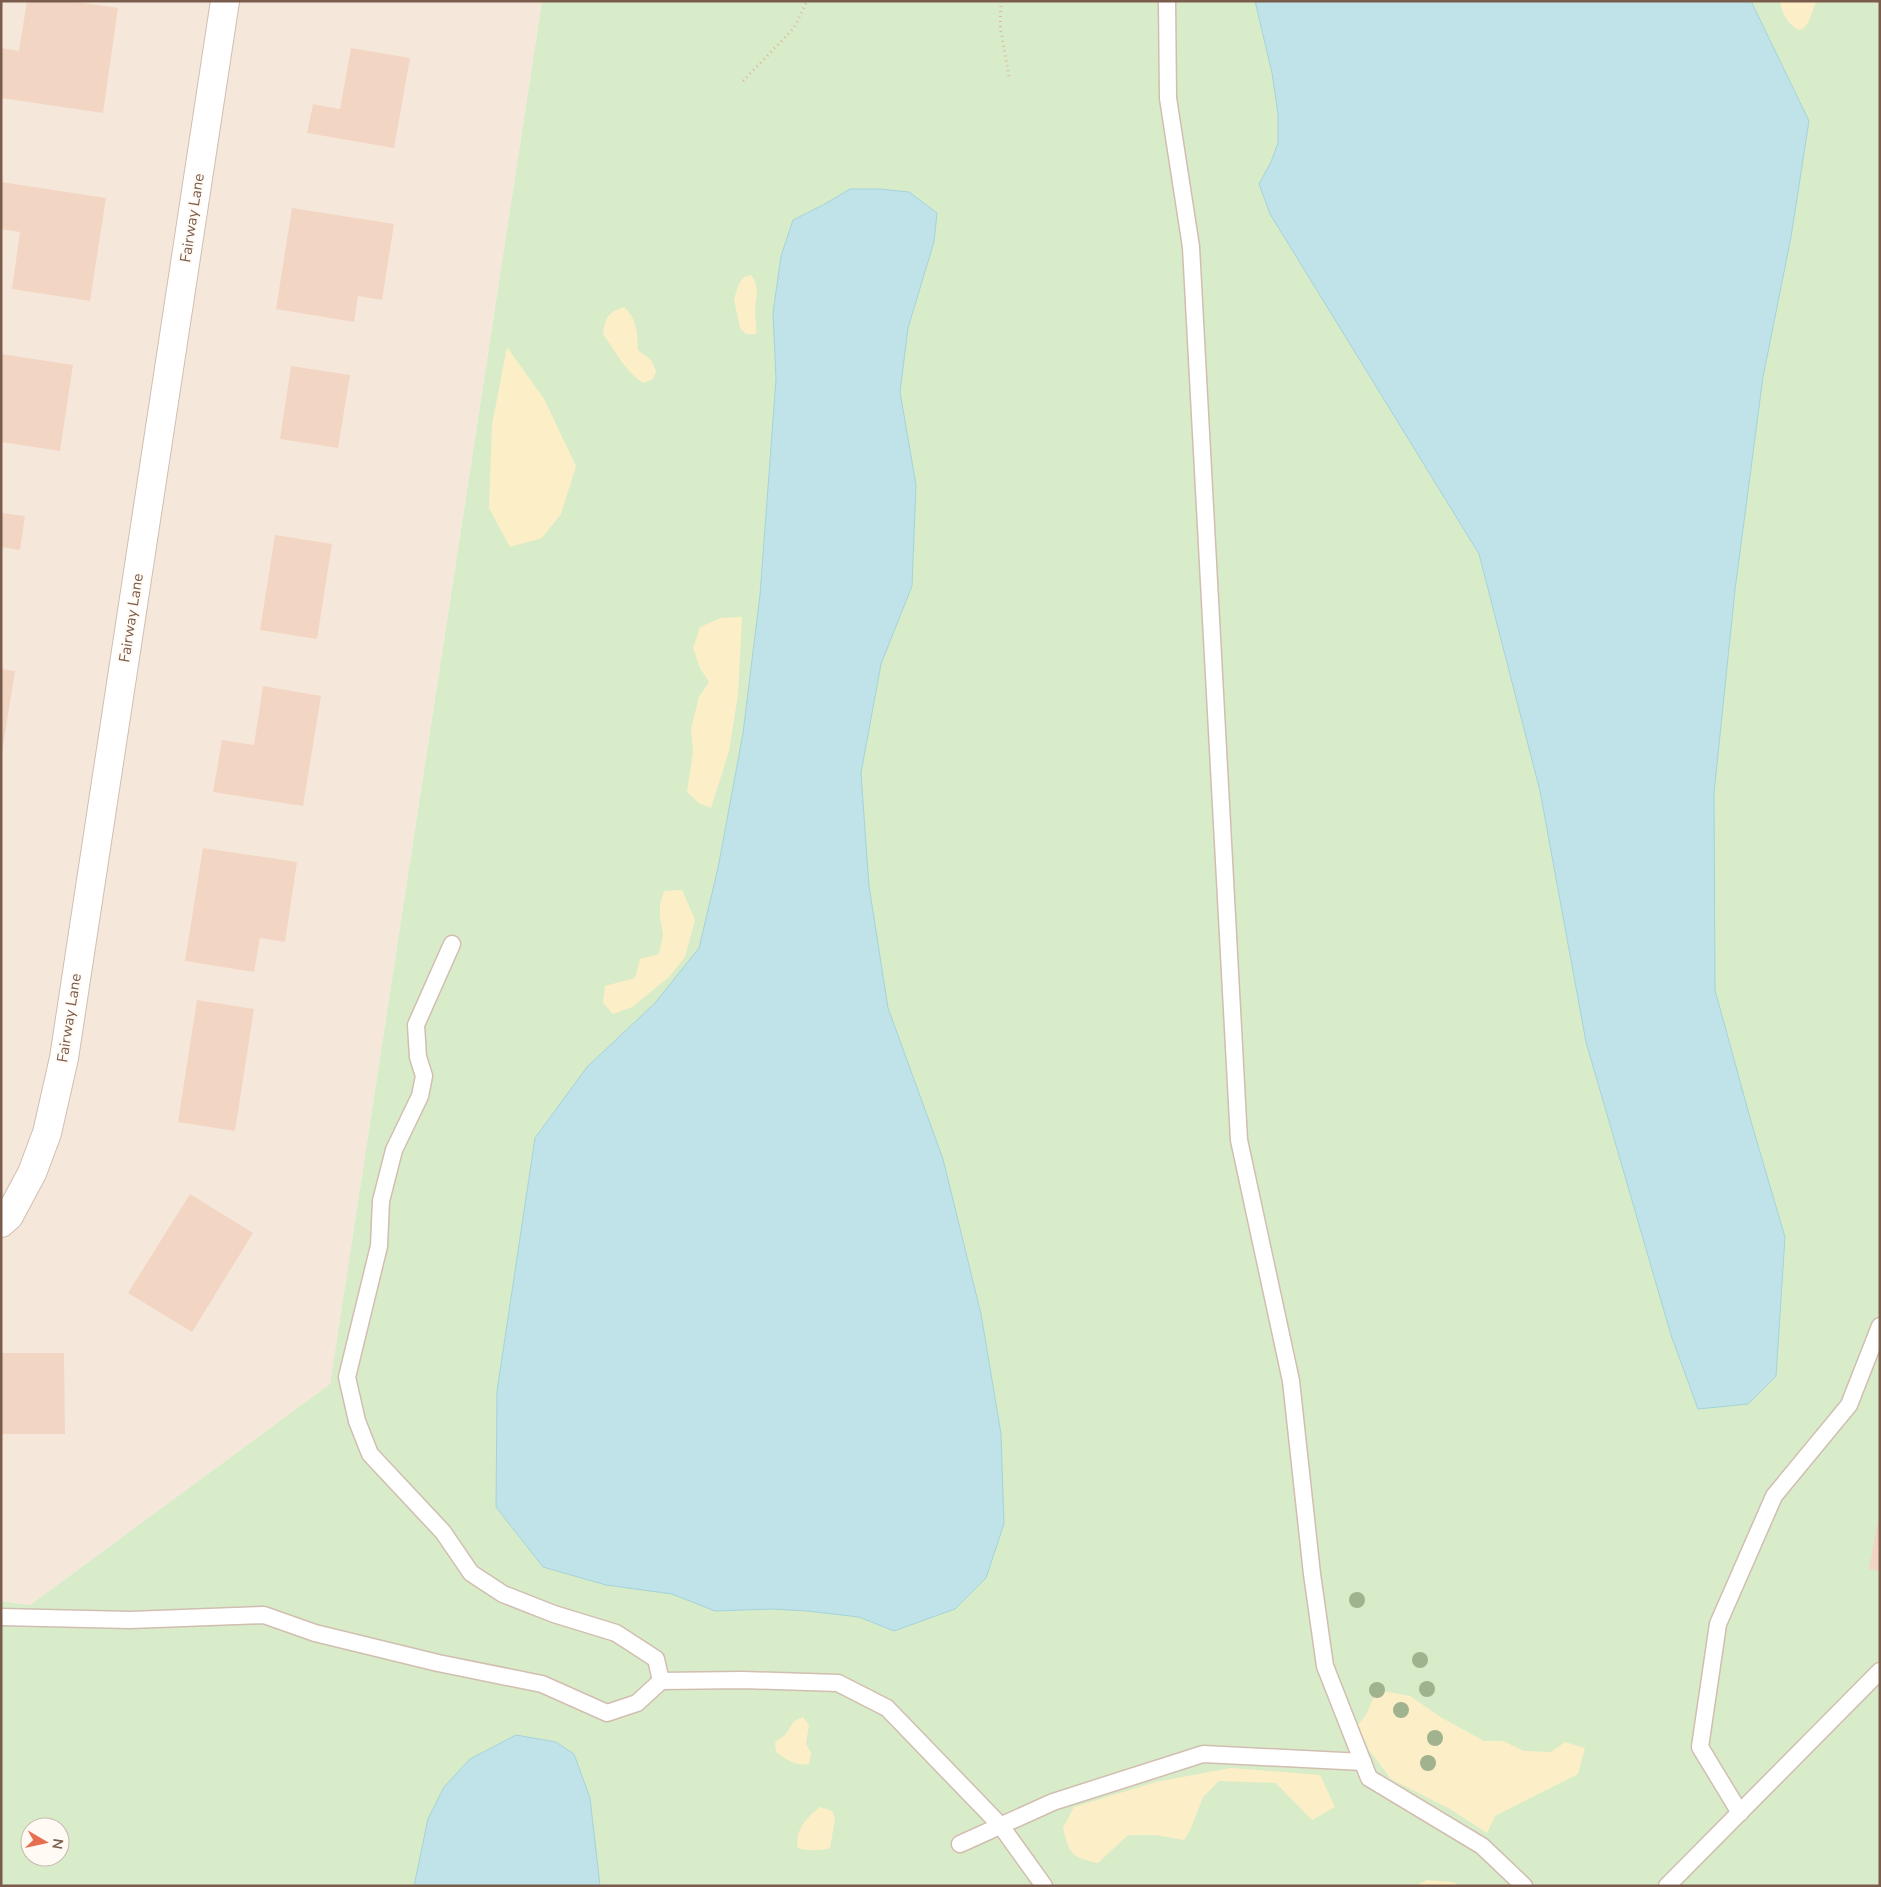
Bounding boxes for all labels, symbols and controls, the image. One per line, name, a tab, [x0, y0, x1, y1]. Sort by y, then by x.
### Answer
street label: Fairway Lane	[175, 172, 209, 264]
street label: Fairway Lane	[114, 572, 148, 664]
street label: Fairway Lane	[52, 972, 86, 1064]
north arrow	[20, 1817, 70, 1867]
text: N	[47, 1837, 68, 1851]

